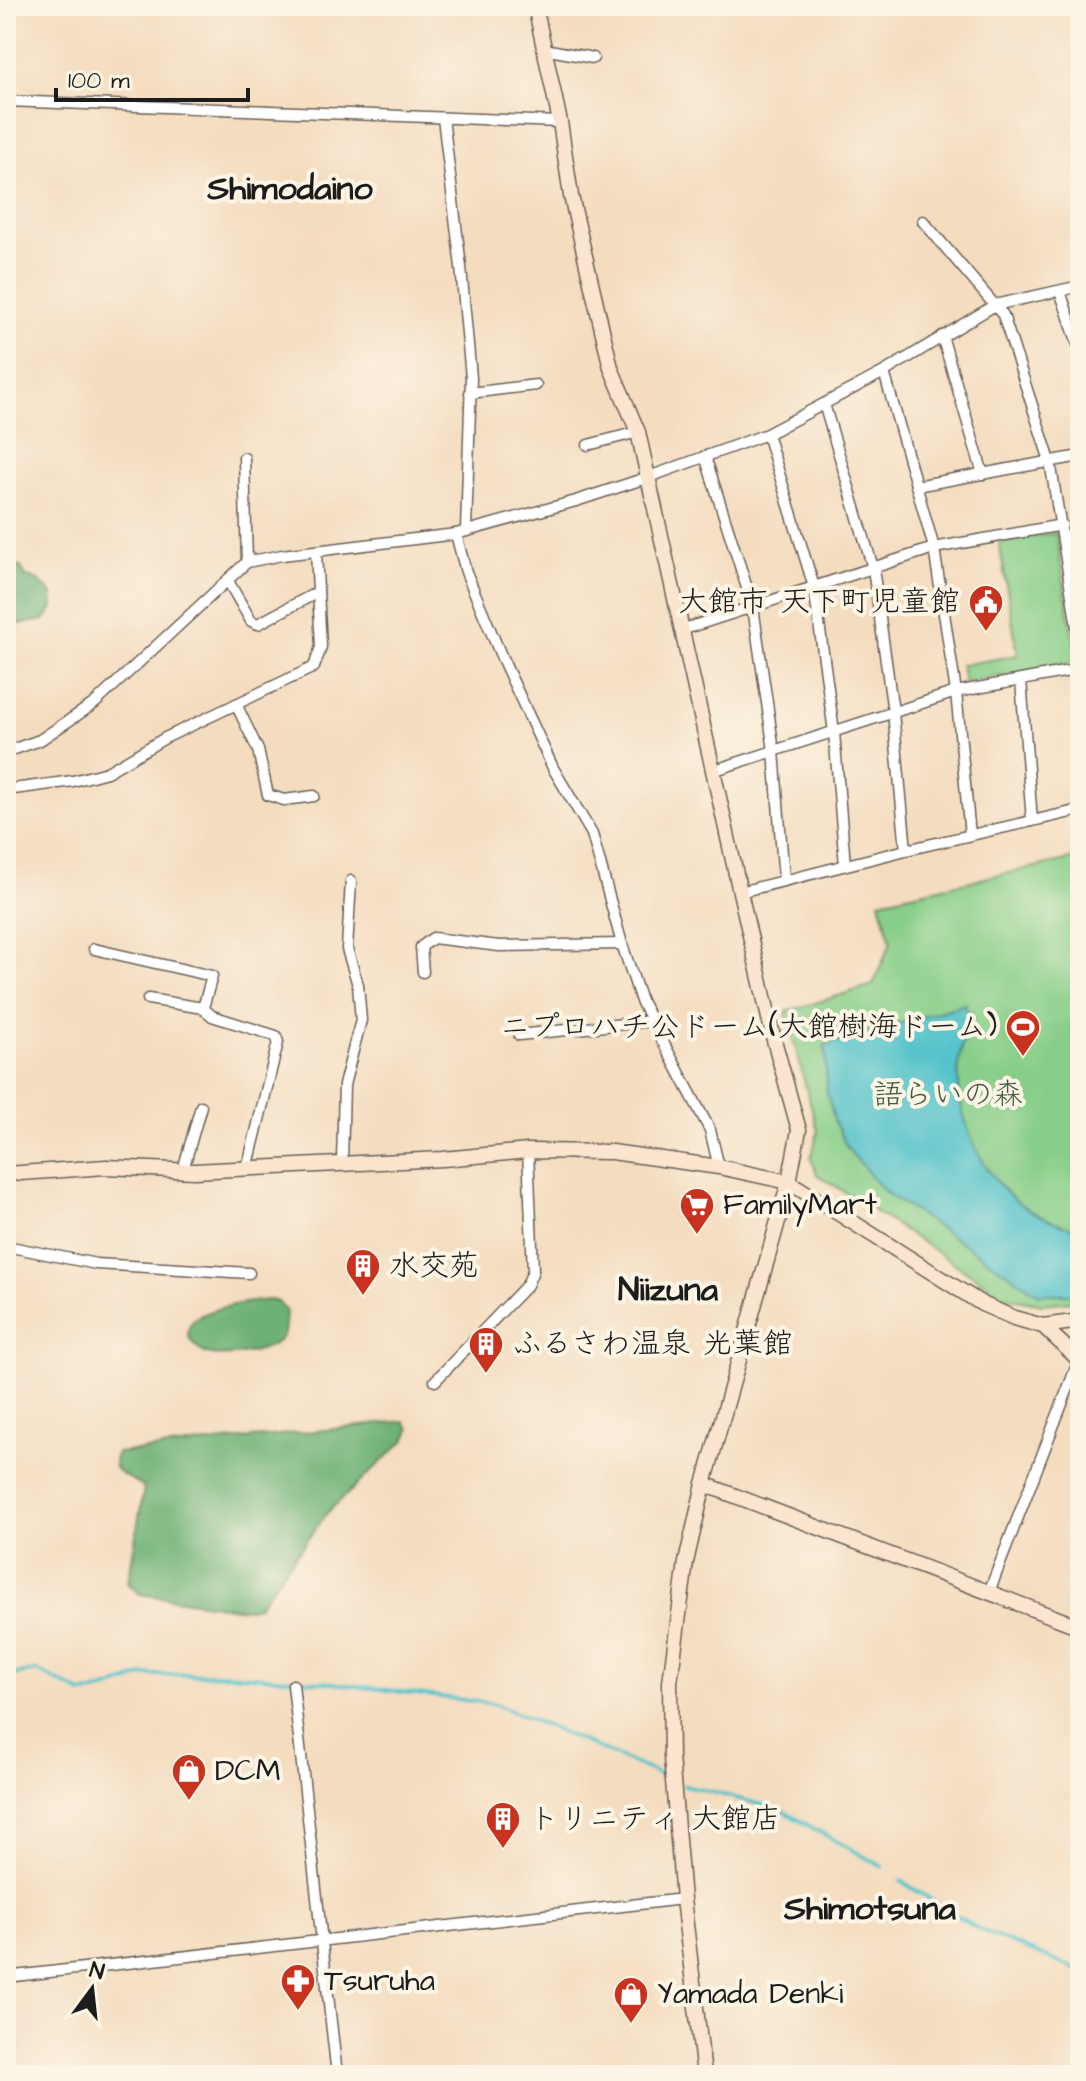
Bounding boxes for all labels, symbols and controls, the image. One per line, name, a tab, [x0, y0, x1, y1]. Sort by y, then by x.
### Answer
scale bar	[56, 52, 248, 102]
text: 100 m	[68, 64, 130, 98]
district label: Shimodaino	[206, 165, 374, 213]
place label: 大館市 天下町児童館	[678, 581, 960, 623]
public building icon: 大館市 天下町児童館	[967, 583, 1005, 633]
place label: ニプロハチ公ドーム(大館樹海ドーム)	[500, 1006, 997, 1048]
sports icon: ニプロハチ公ドーム(大館樹海ドーム)	[1004, 1008, 1042, 1058]
park label: 語らいの森	[873, 1074, 1023, 1116]
place label: FamilyMart	[723, 1184, 877, 1227]
supermarket icon: FamilyMart	[678, 1186, 716, 1236]
place label: 水交苑	[389, 1245, 479, 1287]
building icon: 水交苑	[344, 1247, 382, 1297]
district label: Niizuna	[618, 1266, 719, 1314]
place label: ふるさわ温泉 光葉館	[512, 1323, 793, 1365]
building icon: ふるさわ温泉 光葉館	[467, 1325, 505, 1375]
place label: DCM	[215, 1750, 281, 1792]
shop icon: DCM	[170, 1752, 208, 1802]
place label: トリニティ 大館店	[529, 1798, 781, 1840]
building icon: トリニティ 大館店	[484, 1800, 522, 1850]
district label: Shimotsuna	[783, 1885, 957, 1933]
north arrow	[52, 1949, 132, 2029]
text: N	[86, 1954, 108, 1988]
place label: Tsuruha	[324, 1960, 435, 2002]
pharmacy icon: Tsuruha	[279, 1962, 317, 2012]
place label: Yamada Denki	[657, 1973, 844, 2015]
shop icon: Yamada Denki	[612, 1975, 650, 2025]

